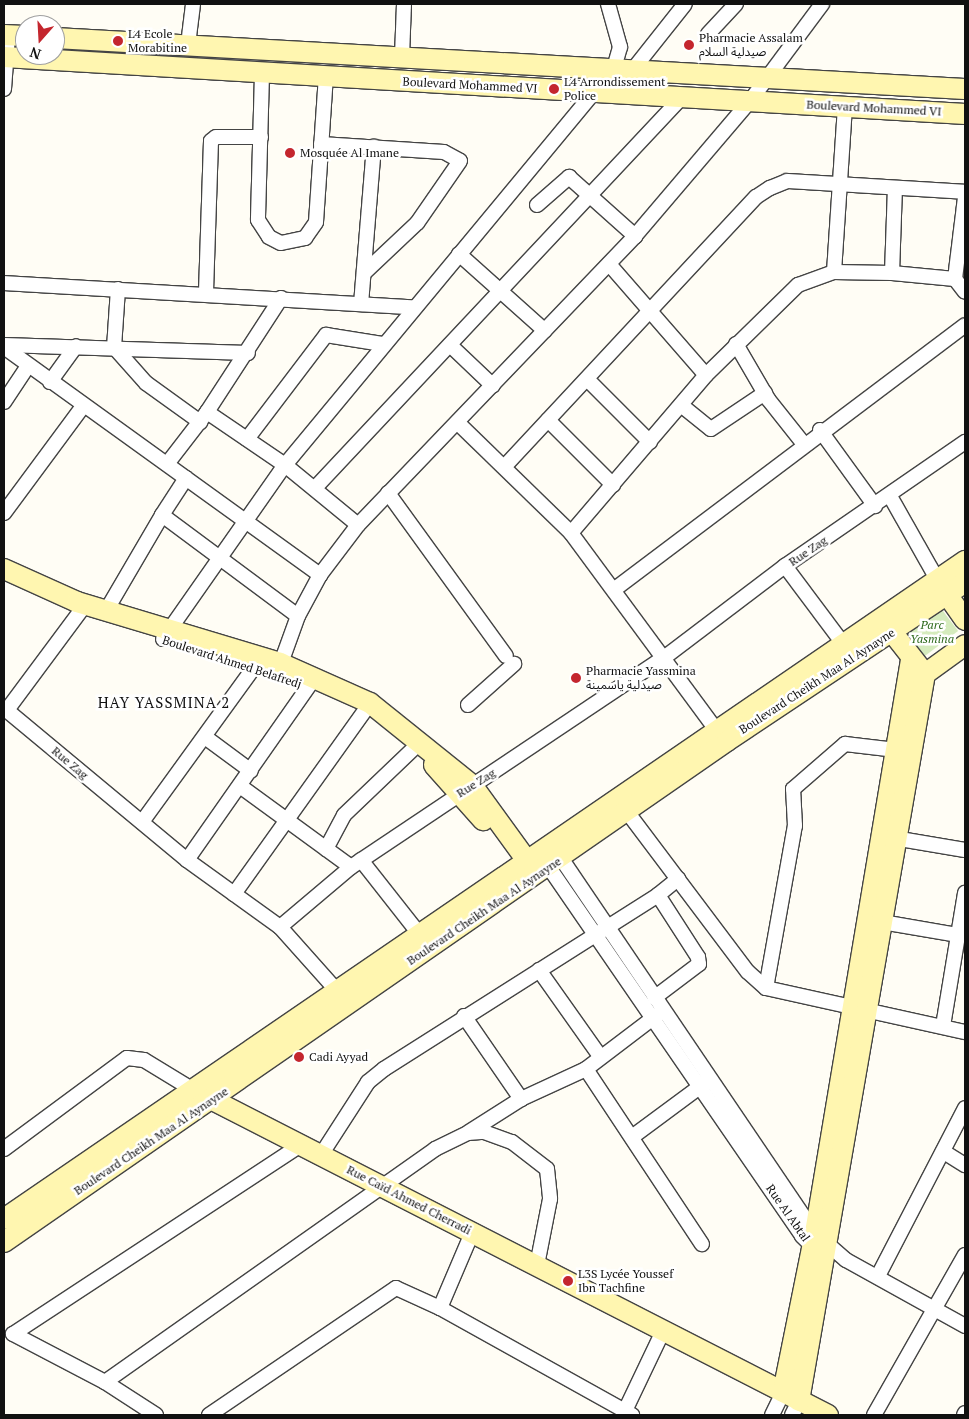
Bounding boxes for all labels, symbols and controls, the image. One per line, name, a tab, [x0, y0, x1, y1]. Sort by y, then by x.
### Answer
north arrow	[15, 15, 65, 65]
place label: L4 Ecole Morabitine	[128, 27, 187, 55]
place label: Pharmacie Assalam صيدلية السلام	[699, 31, 803, 59]
marker: L4 Ecole Morabitine	[112, 35, 124, 47]
marker: Pharmacie Assalam صيدلية السلام	[683, 39, 695, 51]
text: N	[27, 43, 43, 64]
street label: Boulevard Mohammed VI	[402, 74, 538, 96]
place label: L4 Arrondissement Police	[564, 75, 666, 103]
marker: L4 Arrondissement Police	[548, 83, 560, 95]
street label: Boulevard Mohammed VI	[806, 97, 942, 119]
place label: Mosquée Al Imane	[300, 146, 399, 160]
marker: Mosquée Al Imane	[284, 147, 296, 159]
street label: Rue Zag	[786, 533, 830, 569]
park label: Parc Yasmina	[910, 618, 954, 646]
street label: Boulevard Cheikh Maa Al Aynayne	[736, 625, 898, 737]
street label: Boulevard Ahmed Belafredj	[160, 633, 304, 691]
place label: Pharmacie Yassmina صيدلية ياسمينة	[586, 664, 696, 692]
marker: Pharmacie Yassmina صيدلية ياسمينة	[570, 672, 582, 684]
district label: HAY YASSMINA 2	[96, 694, 232, 712]
street label: Rue Zag	[49, 744, 91, 782]
street label: Rue Zag	[454, 765, 498, 801]
street label: Boulevard Cheikh Maa Al Aynayne	[404, 854, 564, 968]
place label: Cadi Ayyad	[309, 1050, 369, 1064]
marker: Cadi Ayyad	[293, 1051, 305, 1063]
street label: Boulevard Cheikh Maa Al Aynayne	[71, 1084, 231, 1198]
street label: Rue Caïd Ahmed Cherradi	[344, 1162, 474, 1238]
street label: Rue Al Abtal	[763, 1181, 813, 1245]
place label: L3S Lycée Youssef Ibn Tachfine	[578, 1267, 673, 1295]
marker: L3S Lycée Youssef Ibn Tachfine	[562, 1275, 574, 1287]

